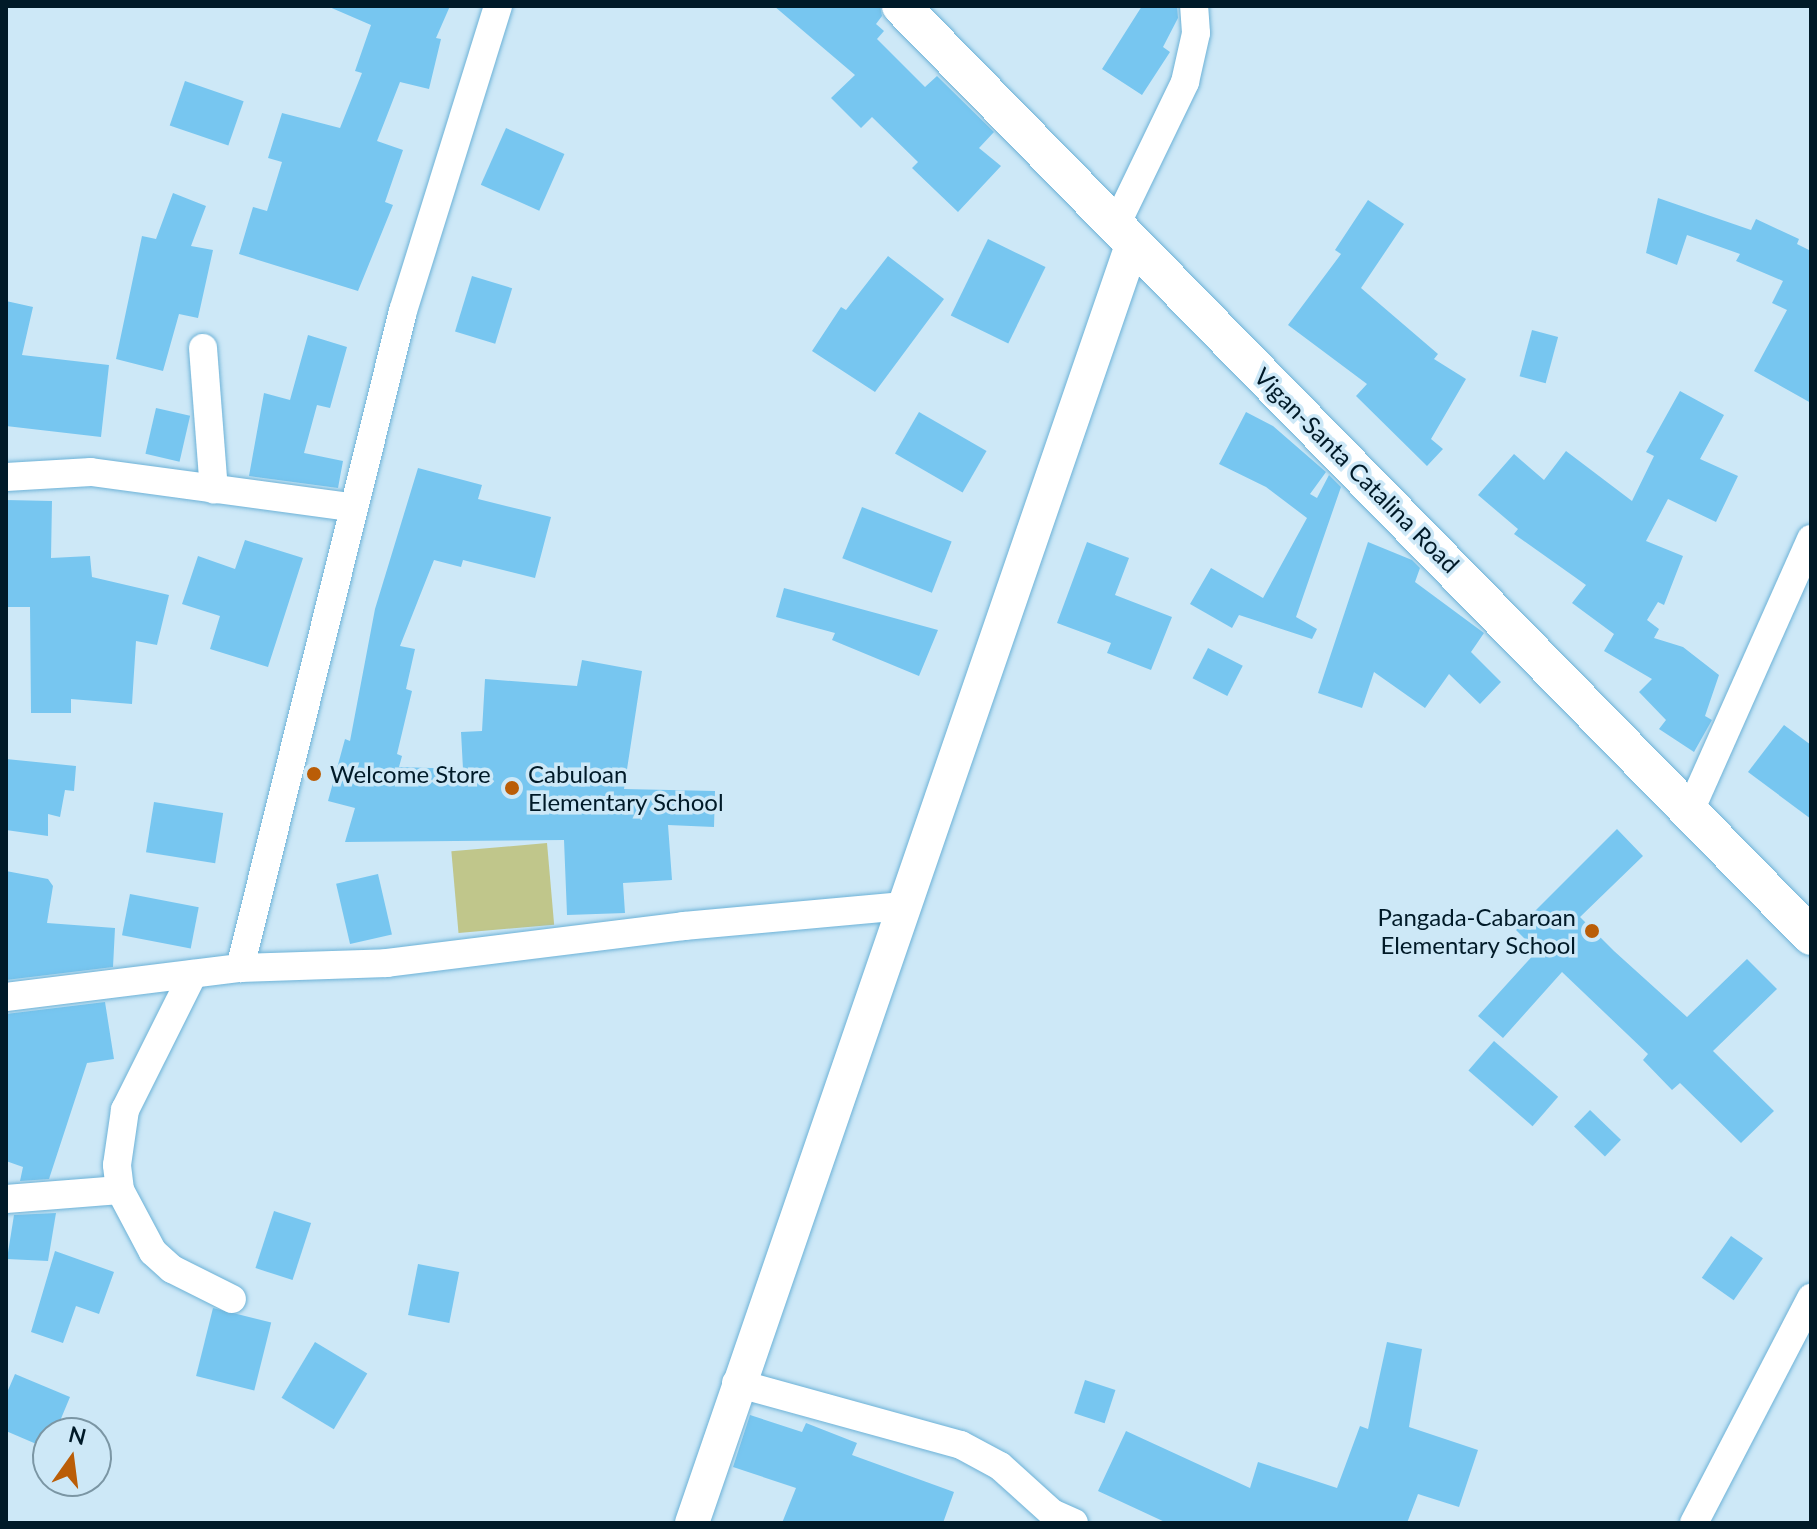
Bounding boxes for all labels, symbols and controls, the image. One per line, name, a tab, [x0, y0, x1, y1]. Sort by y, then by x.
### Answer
street label: Vigan-Santa Catalina Road	[1249, 362, 1465, 578]
place label: Welcome Store	[330, 760, 491, 788]
place label: Cabuloan Elementary School	[528, 760, 724, 816]
marker: Welcome Store	[305, 765, 323, 783]
marker: Cabuloan Elementary School	[503, 779, 521, 797]
place label: Pangada-Cabaroan Elementary School	[1377, 903, 1576, 959]
marker: Pangada-Cabaroan Elementary School	[1583, 922, 1601, 940]
north arrow	[32, 1417, 112, 1497]
text: N	[66, 1420, 89, 1450]

